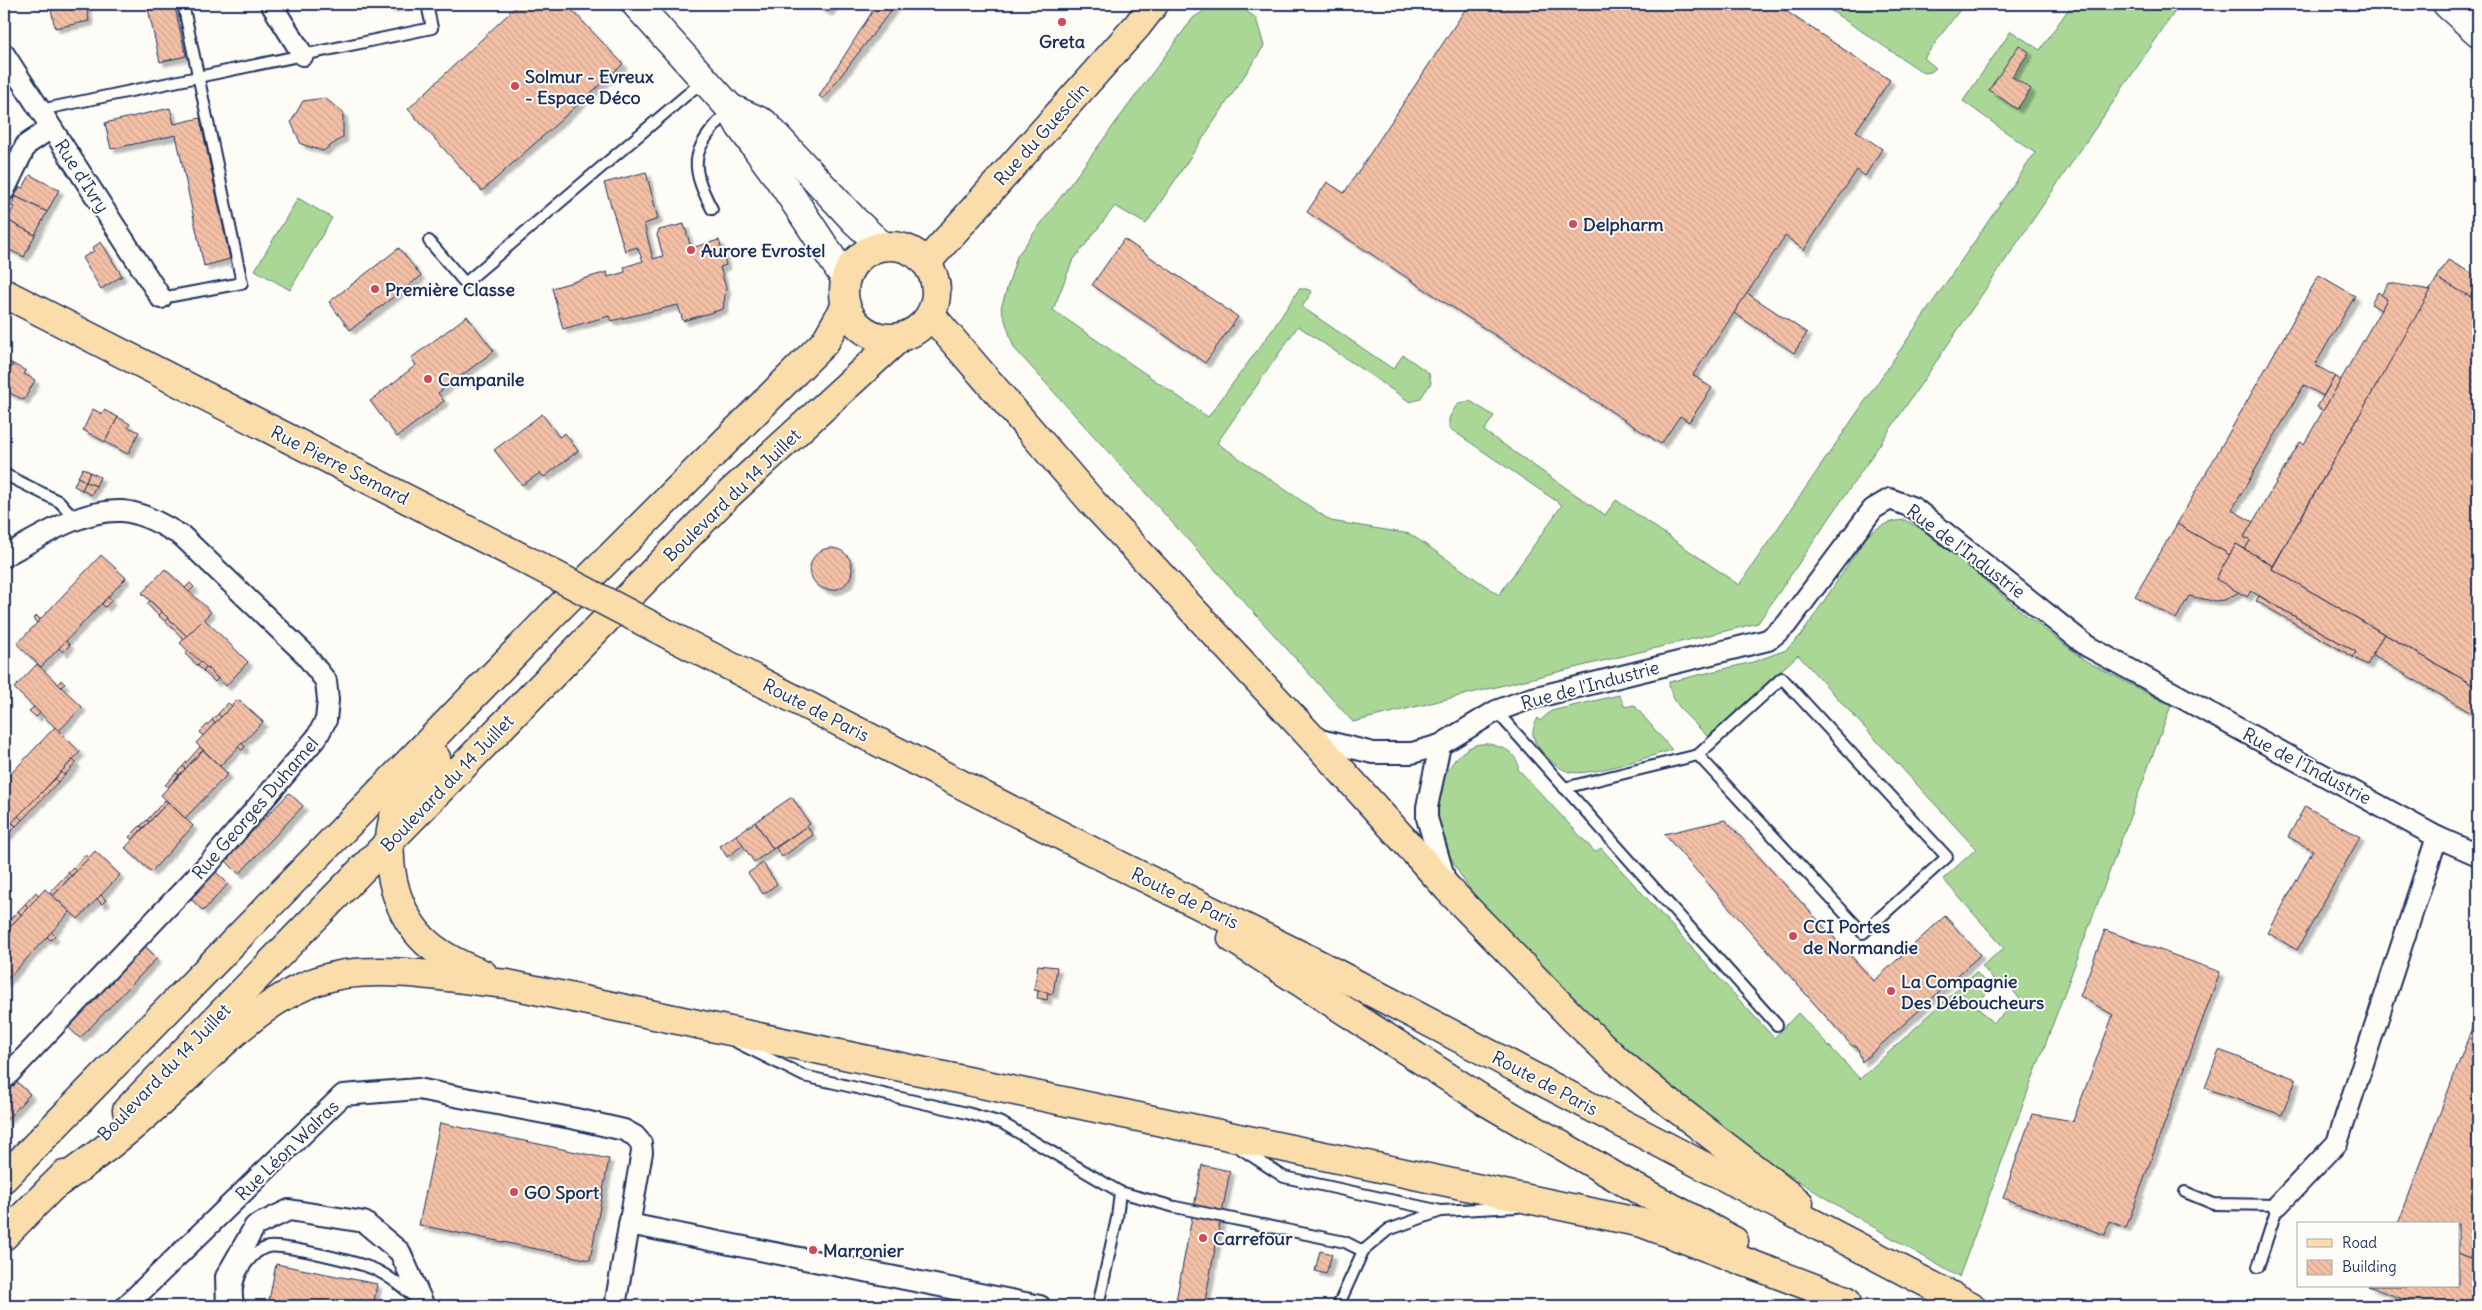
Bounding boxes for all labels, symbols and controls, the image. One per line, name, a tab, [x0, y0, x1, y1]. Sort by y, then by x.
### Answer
marker: Greta	[1056, 16, 1068, 28]
place label: Greta	[1039, 30, 1085, 53]
place label: Solmur - Evreux - Espace Déco	[525, 65, 654, 109]
street label: Rue du Guesclin	[989, 78, 1093, 190]
marker: Solmur - Evreux - Espace Déco	[509, 80, 521, 92]
street label: Rue d'Ivry	[50, 135, 114, 217]
place label: Delpharm	[1583, 213, 1664, 236]
marker: Delpharm	[1567, 218, 1579, 230]
place label: Aurore Evrostel	[701, 239, 825, 262]
marker: Aurore Evrostel	[685, 244, 697, 256]
place label: Première Classe	[385, 278, 515, 301]
marker: Première Classe	[369, 283, 381, 295]
place label: Campanile	[438, 368, 525, 391]
marker: Campanile	[422, 373, 434, 385]
street label: Rue Pierre Semard	[267, 420, 413, 510]
street label: Boulevard du 14 Juillet	[659, 424, 805, 566]
street label: Rue de l'Industrie	[1902, 499, 2030, 603]
street label: Rue de l'Industrie	[1518, 655, 1662, 715]
street label: Route de Paris	[759, 673, 873, 747]
street label: Boulevard du 14 Juillet	[376, 710, 518, 856]
street label: Rue de l'Industrie	[2239, 722, 2375, 810]
street label: Rue Georges Duhamel	[187, 732, 323, 884]
street label: Route de Paris	[1128, 862, 1242, 934]
place label: CCI Portes de Normandie	[1803, 915, 1918, 959]
marker: CCI Portes de Normandie	[1787, 930, 1799, 942]
place label: La Compagnie Des Déboucheurs	[1901, 970, 2044, 1014]
marker: La Compagnie Des Déboucheurs	[1885, 985, 1897, 997]
street label: Boulevard du 14 Juillet	[93, 999, 235, 1145]
street label: Route de Paris	[1488, 1045, 1602, 1121]
street label: Rue Léon Walras	[230, 1095, 344, 1205]
place label: GO Sport	[524, 1181, 600, 1204]
marker: GO Sport	[508, 1186, 520, 1198]
legend	[2297, 1222, 2460, 1288]
place label: Carrefour	[1213, 1227, 1293, 1250]
marker: Carrefour	[1197, 1232, 1209, 1244]
text: Road	[2342, 1233, 2377, 1252]
place label: Marronier	[823, 1239, 905, 1262]
marker: Marronier	[807, 1244, 819, 1256]
text: Building	[2342, 1257, 2397, 1276]

